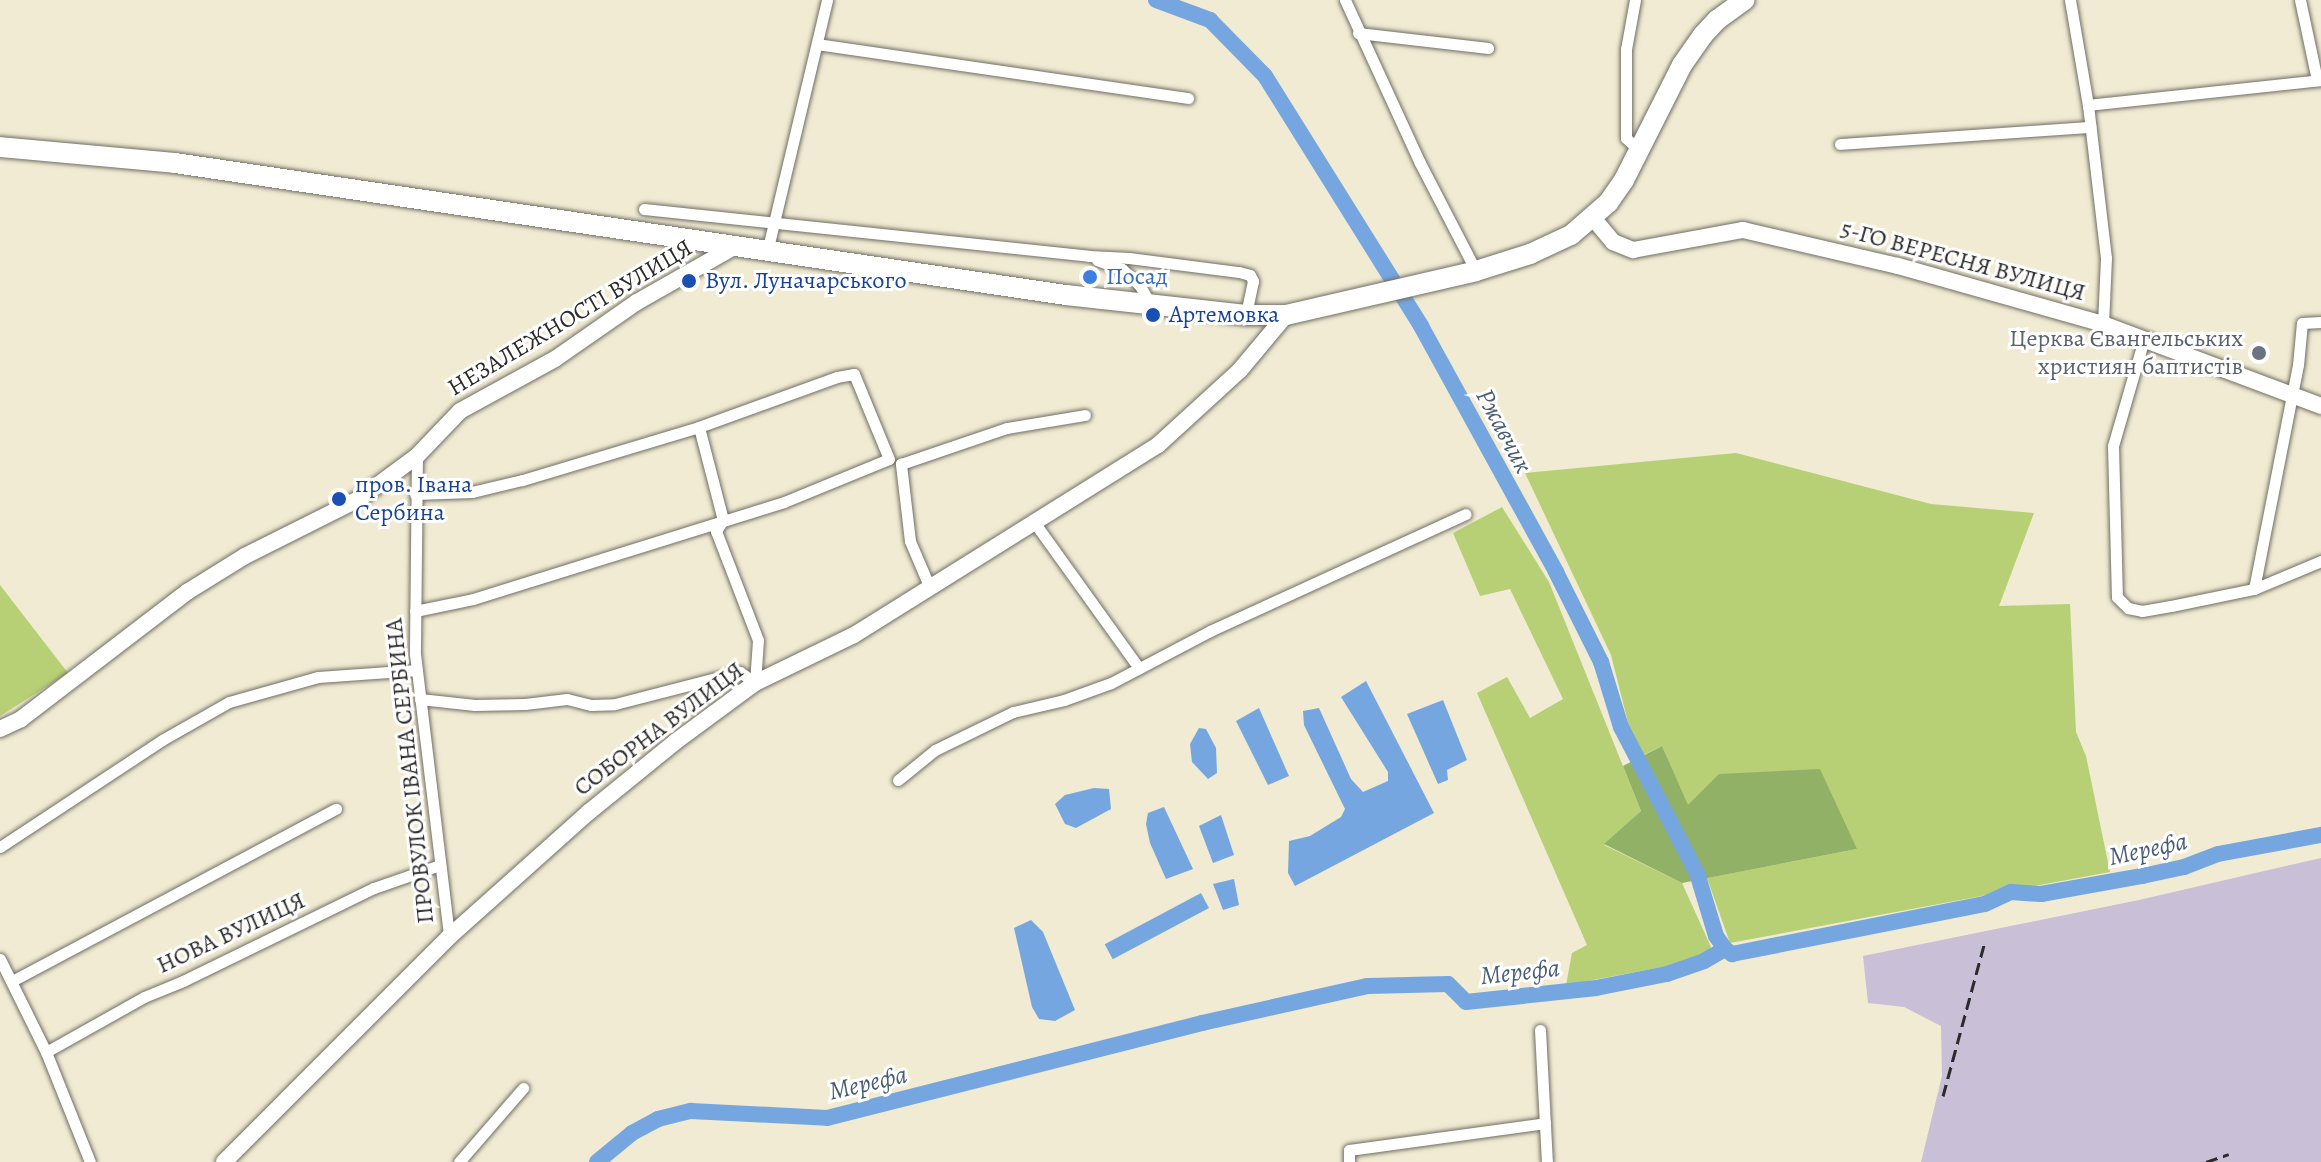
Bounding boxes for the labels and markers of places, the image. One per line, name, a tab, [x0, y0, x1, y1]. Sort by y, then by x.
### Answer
place label: Посад	[1106, 263, 1168, 291]
place label: Вул. Луначарського	[705, 267, 907, 295]
marker: Посад	[1081, 268, 1099, 286]
marker: Вул. Луначарського	[680, 272, 698, 290]
place label: Артемовка	[1169, 301, 1279, 329]
marker: Артемовка	[1144, 306, 1162, 324]
place label: Церква Євангельських християн баптистів	[2009, 325, 2243, 381]
marker: Церква Євангельських християн баптистів	[2250, 344, 2268, 362]
place label: пров. Івана Сербина	[355, 471, 473, 527]
marker: пров. Івана Сербина	[330, 490, 348, 508]

